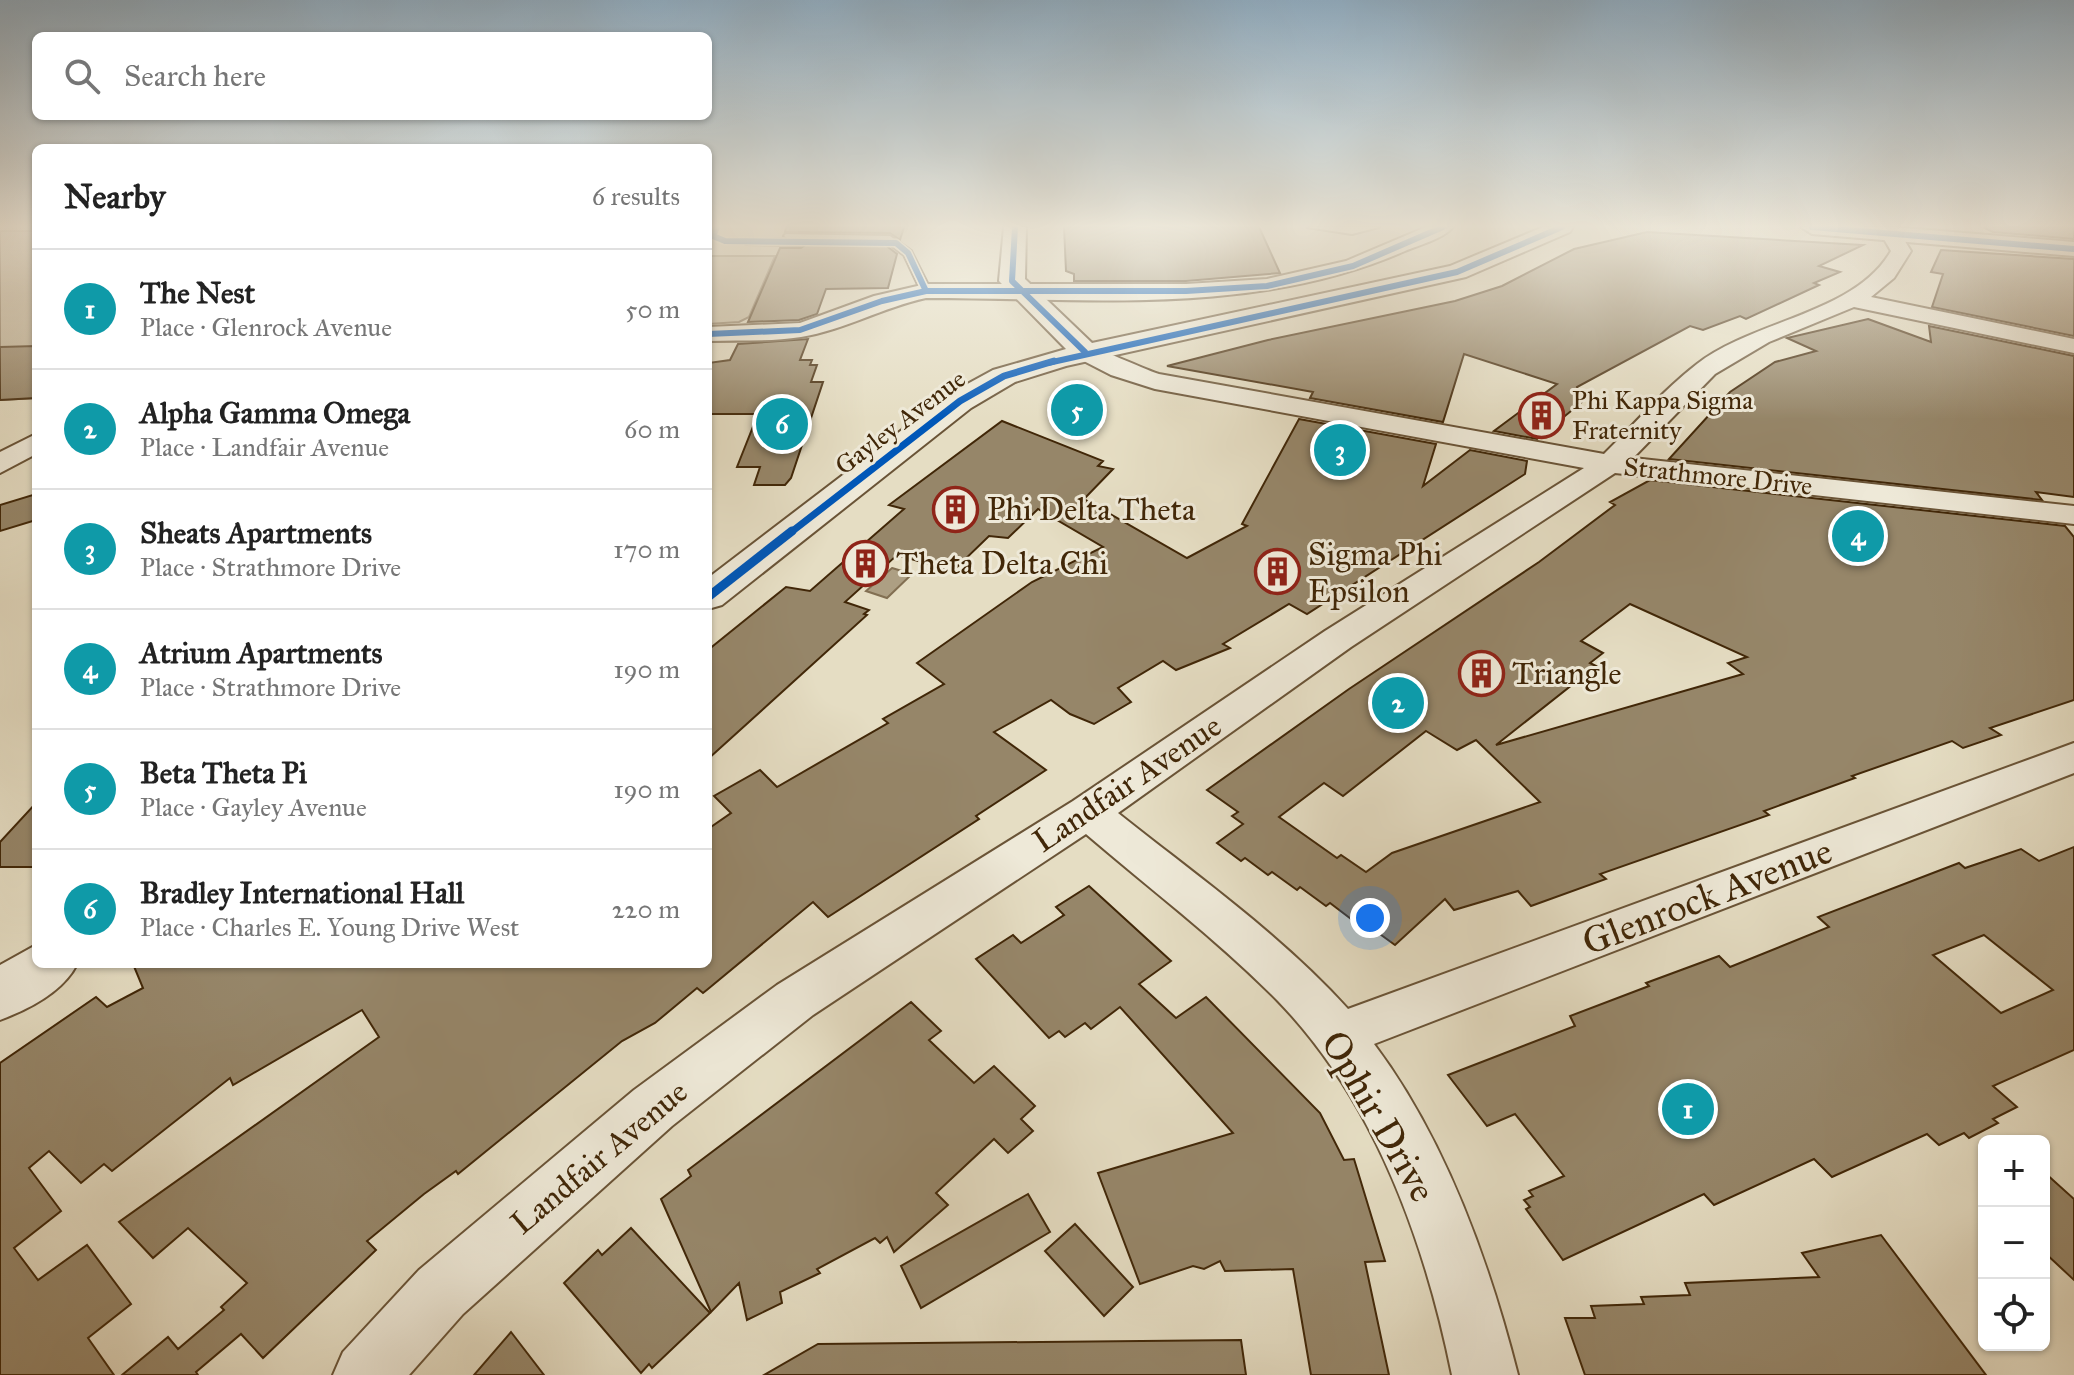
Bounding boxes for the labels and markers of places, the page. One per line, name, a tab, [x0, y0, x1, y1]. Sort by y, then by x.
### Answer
pin: 5	[1051, 380, 1103, 440]
place label: Phi Kappa Sigma Fraternity	[1572, 384, 1753, 446]
building icon: Phi Kappa Sigma Fraternity	[1517, 391, 1565, 439]
pin: 6	[756, 394, 808, 454]
pin: 3	[1314, 420, 1366, 480]
building icon: Phi Delta Theta	[932, 485, 980, 533]
place label: Phi Delta Theta	[987, 490, 1196, 529]
pin: 4	[1832, 506, 1884, 566]
place label: Sigma Phi Epsilon	[1308, 535, 1443, 611]
building icon: Theta Delta Chi	[841, 539, 889, 587]
place label: Theta Delta Chi	[896, 544, 1108, 583]
building icon: Sigma Phi Epsilon	[1253, 548, 1301, 596]
building icon: Triangle	[1457, 649, 1505, 697]
place label: Triangle	[1512, 654, 1622, 693]
pin: 2	[1372, 673, 1424, 733]
pin: 1	[1662, 1079, 1714, 1139]

